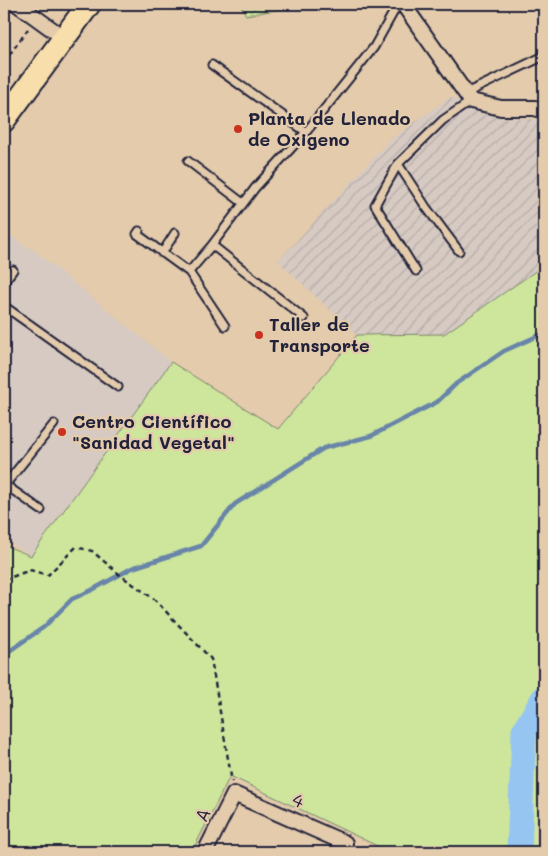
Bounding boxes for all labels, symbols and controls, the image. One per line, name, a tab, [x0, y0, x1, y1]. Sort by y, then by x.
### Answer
place label: Planta de Llenado de Oxigeno	[248, 106, 410, 151]
marker: Planta de Llenado de Oxigeno	[232, 123, 244, 135]
place label: Taller de Transporte	[269, 312, 370, 357]
marker: Taller de Transporte	[253, 329, 265, 341]
place label: Centro Científico "Sanidad Vegetal"	[72, 409, 235, 454]
marker: Centro Científico "Sanidad Vegetal"	[56, 426, 68, 438]
street label: 4	[289, 787, 309, 813]
street label: A	[189, 804, 216, 825]

